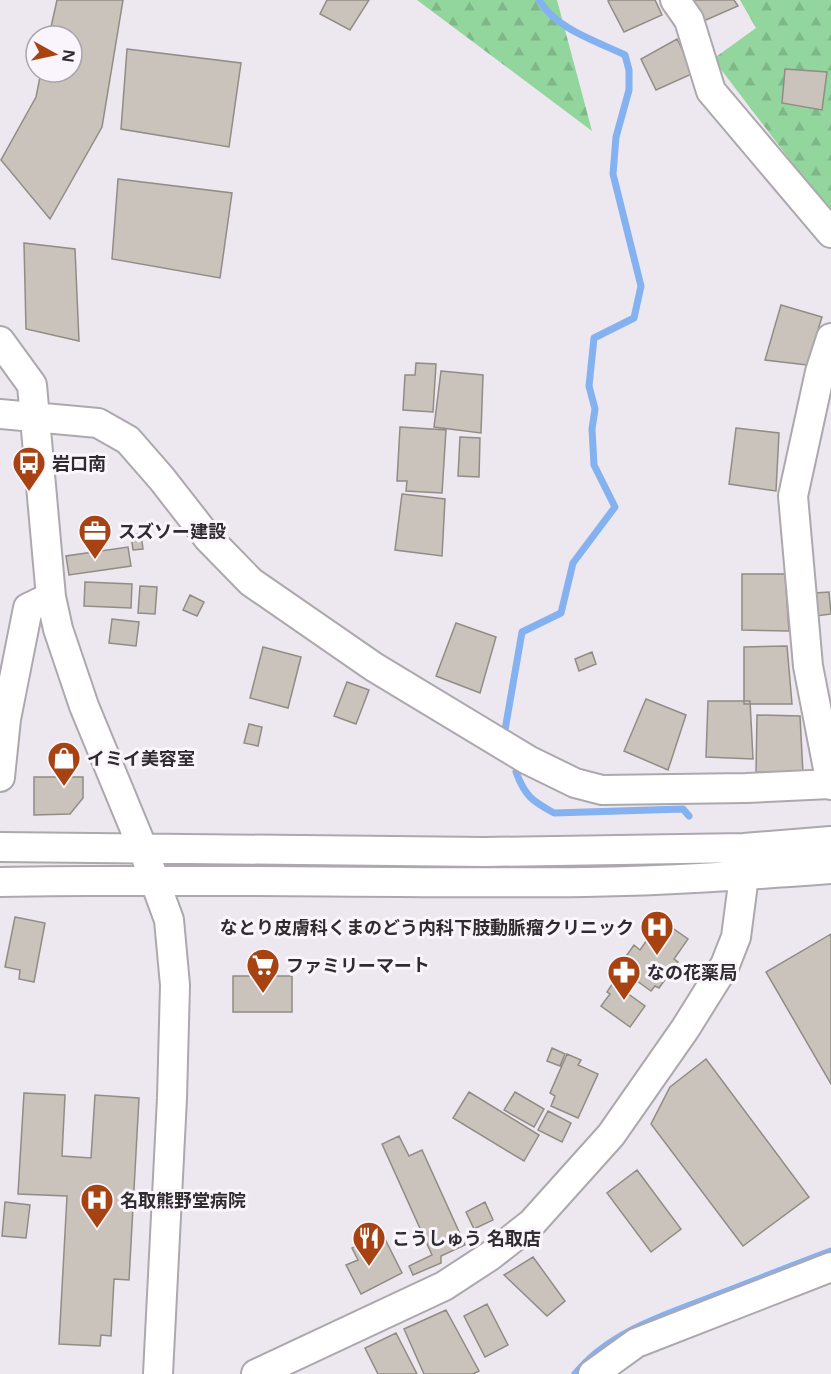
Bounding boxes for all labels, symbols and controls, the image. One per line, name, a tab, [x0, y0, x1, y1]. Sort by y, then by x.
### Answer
north arrow	[24, 24, 84, 84]
text: N	[57, 48, 81, 64]
bus stop icon: 岩口南	[11, 445, 47, 492]
place label: 岩口南	[52, 451, 106, 475]
office icon: スズソー建設	[77, 513, 113, 560]
place label: スズソー建設	[118, 519, 226, 543]
shop icon: イミイ美容室	[46, 740, 82, 787]
place label: イミイ美容室	[87, 746, 195, 770]
hospital icon: なとり皮膚科くまのどう内科下肢動脈瘤クリニック	[639, 909, 675, 956]
place label: なとり皮膚科くまのどう内科下肢動脈瘤クリニック	[220, 915, 634, 939]
supermarket icon: ファミリーマート	[245, 947, 281, 994]
place label: ファミリーマート	[286, 953, 430, 977]
pharmacy icon: なの花薬局	[606, 954, 642, 1001]
place label: なの花薬局	[647, 960, 737, 984]
hospital icon: 名取熊野堂病院	[79, 1182, 115, 1229]
place label: 名取熊野堂病院	[120, 1188, 246, 1212]
restaurant icon: こうしゅう 名取店	[351, 1220, 387, 1267]
place label: こうしゅう 名取店	[392, 1226, 541, 1250]

